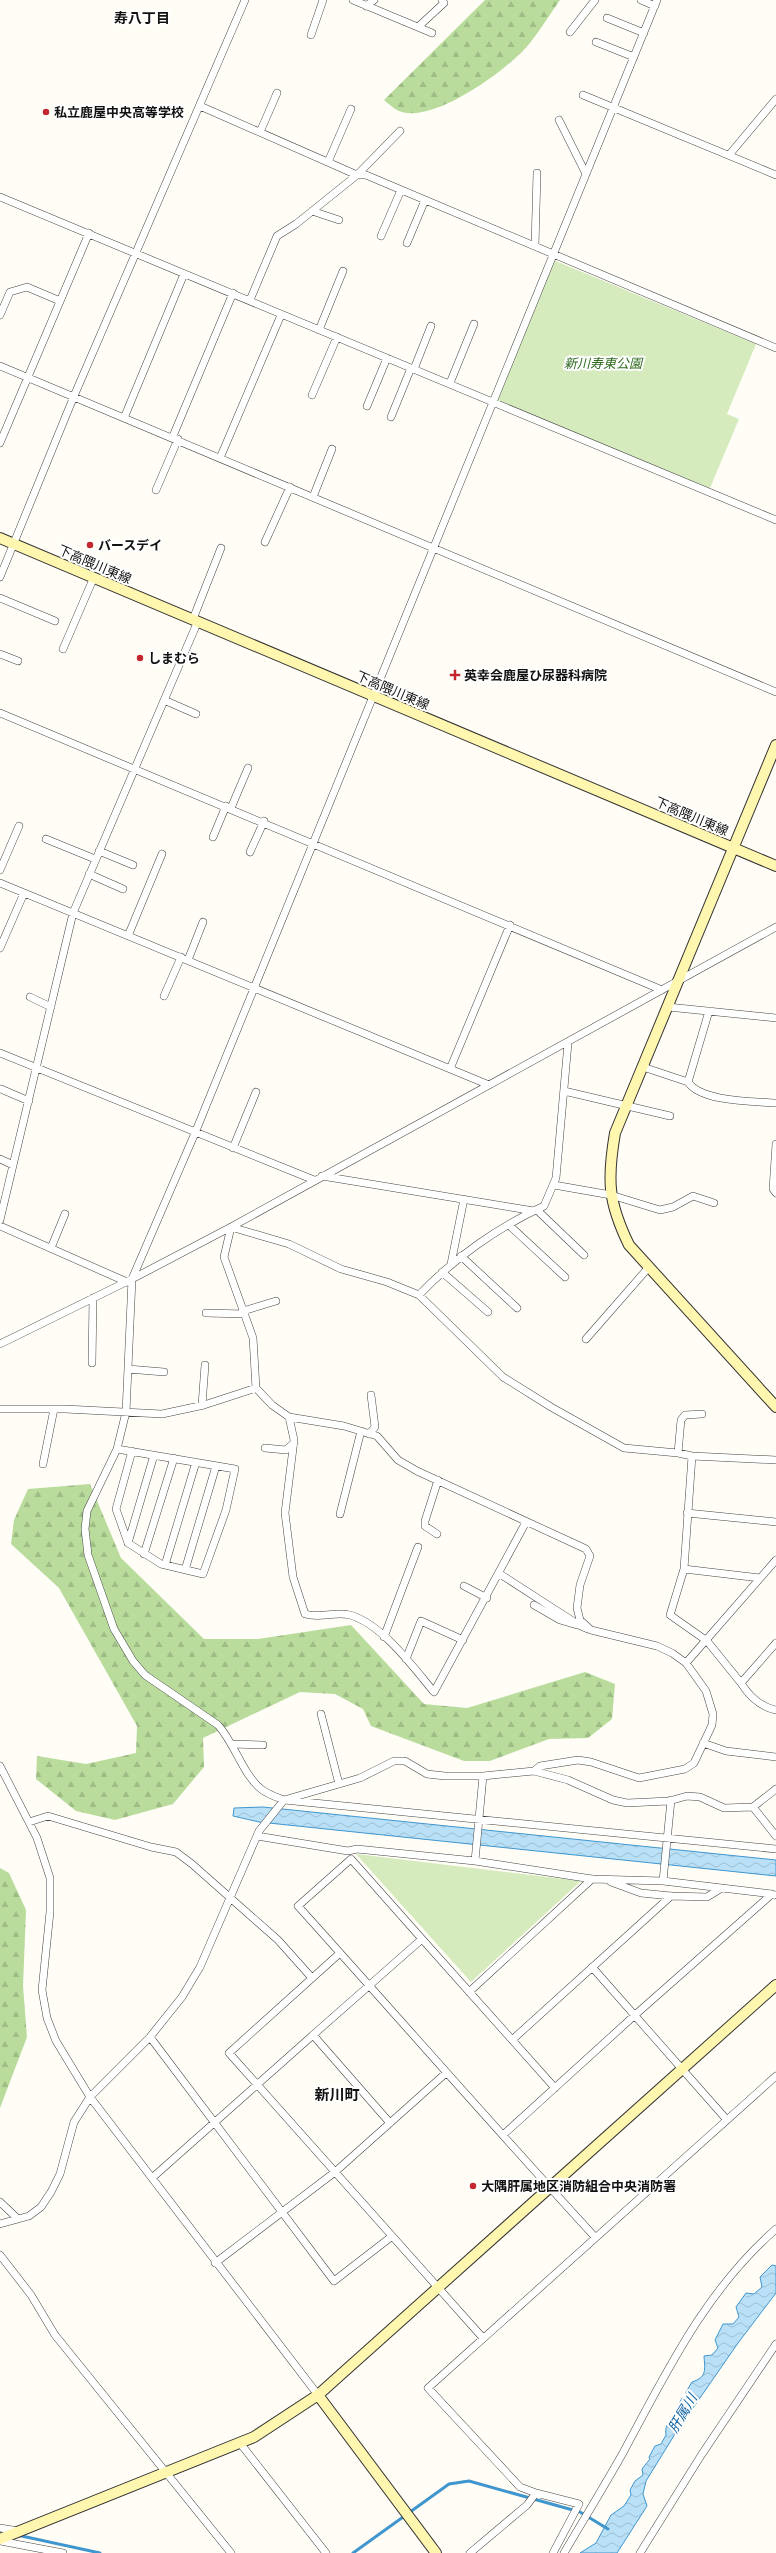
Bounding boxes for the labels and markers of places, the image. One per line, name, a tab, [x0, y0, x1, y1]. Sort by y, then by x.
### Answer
place label: 私立鹿屋中央高等学校	[54, 103, 184, 121]
marker: 私立鹿屋中央高等学校	[41, 107, 51, 117]
place label: バースデイ	[98, 536, 162, 554]
marker: バースデイ	[85, 540, 95, 550]
place label: しまむら	[148, 649, 200, 667]
marker: しまむら	[135, 653, 145, 663]
place label: 英幸会鹿屋ひ尿器科病院	[464, 666, 607, 684]
marker: 英幸会鹿屋ひ尿器科病院	[449, 669, 461, 681]
place label: 大隅肝属地区消防組合中央消防署	[481, 2177, 676, 2195]
marker: 大隅肝属地区消防組合中央消防署	[468, 2181, 478, 2191]

